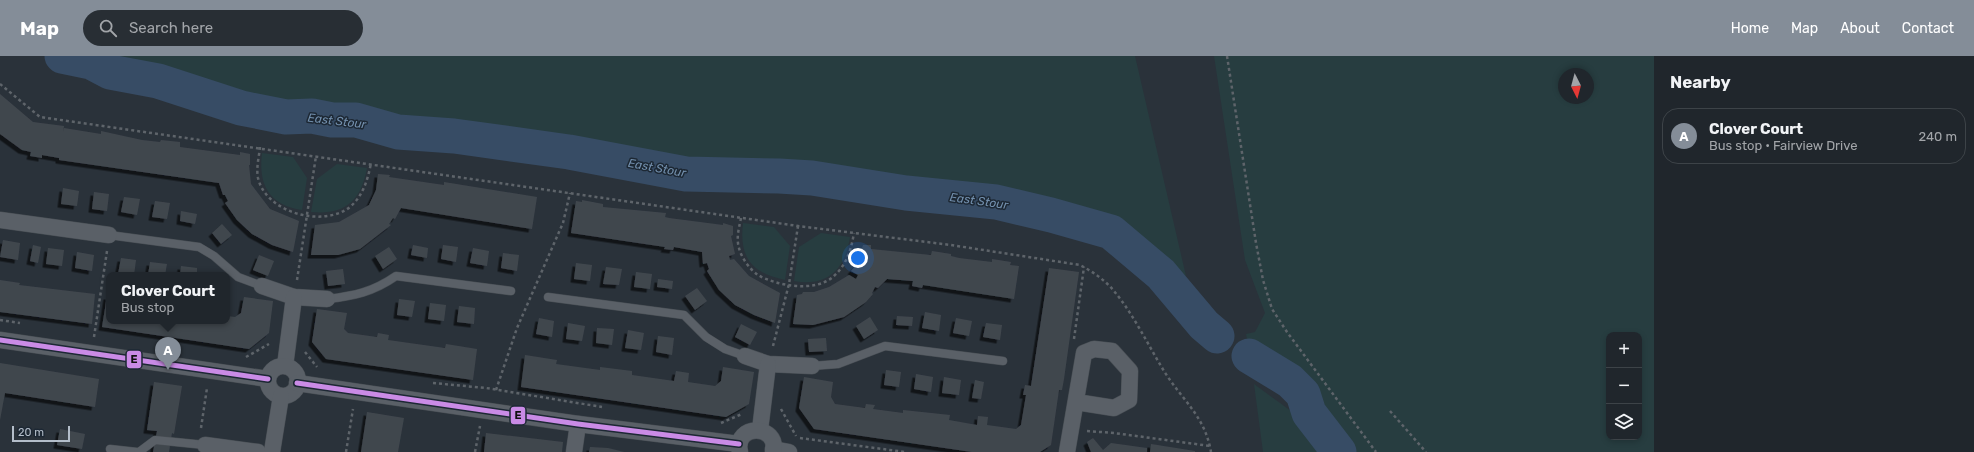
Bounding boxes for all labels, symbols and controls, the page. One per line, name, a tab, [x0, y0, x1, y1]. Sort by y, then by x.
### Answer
search box	[83, 10, 363, 46]
text: Map	[20, 17, 59, 40]
icon: search	[97, 17, 119, 39]
text: Search here	[129, 19, 213, 37]
text: Home	[1731, 20, 1769, 37]
text: Map	[1791, 20, 1818, 37]
text: About	[1840, 20, 1880, 37]
text: Contact	[1902, 20, 1954, 37]
north arrow	[1558, 68, 1594, 104]
text: Nearby	[1670, 72, 1731, 92]
water label: East Stour	[307, 110, 367, 132]
text: Clover Court	[1709, 120, 1803, 138]
text: A	[1679, 129, 1689, 144]
text: 240 m	[1918, 129, 1957, 144]
text: Bus stop · Fairview Drive	[1709, 138, 1857, 153]
water label: East Stour	[627, 156, 688, 180]
water label: East Stour	[949, 190, 1009, 212]
your location	[848, 248, 868, 268]
popup	[106, 272, 230, 324]
text: Clover Court	[121, 282, 215, 300]
text: Bus stop	[121, 300, 174, 315]
map controls	[1606, 332, 1642, 440]
button: +	[1606, 332, 1642, 368]
pin: A	[155, 337, 181, 370]
line badge: E	[126, 350, 142, 369]
text: E	[130, 353, 138, 366]
button: −	[1606, 368, 1642, 404]
button: layers	[1606, 404, 1642, 440]
line badge: E	[510, 406, 526, 425]
text: E	[514, 409, 522, 422]
scale bar	[12, 424, 70, 443]
text: 20 m	[18, 426, 44, 439]

